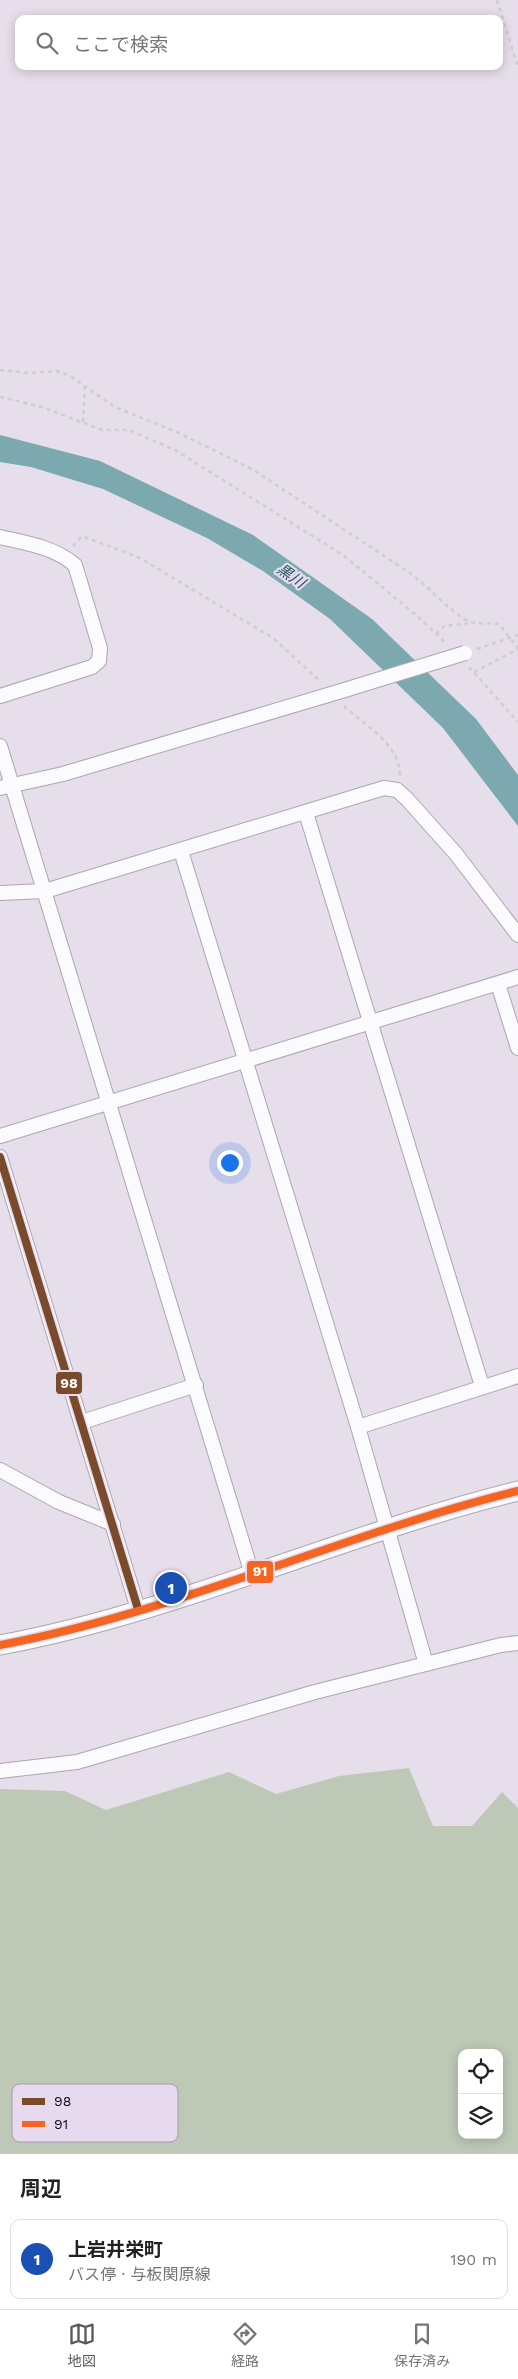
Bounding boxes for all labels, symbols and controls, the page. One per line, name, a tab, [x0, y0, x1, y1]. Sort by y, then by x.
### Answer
search box	[15, 15, 503, 70]
icon: search	[33, 29, 61, 57]
text: ここで検索	[73, 33, 168, 56]
water label: 黒川	[274, 560, 310, 593]
your location	[217, 1150, 243, 1176]
line badge: 98	[55, 1371, 83, 1395]
text: 98	[60, 1375, 78, 1391]
line badge: 91	[246, 1560, 274, 1584]
text: 91	[253, 1563, 267, 1579]
pin: 1	[155, 1569, 187, 1607]
map controls	[458, 2049, 503, 2139]
button: locate	[458, 2049, 503, 2094]
legend	[12, 2084, 178, 2142]
text: 98	[54, 2093, 71, 2109]
button: layers	[458, 2094, 503, 2139]
text: 91	[54, 2116, 68, 2132]
text: 周辺	[20, 2176, 62, 2201]
text: 上岩井栄町	[68, 2238, 163, 2261]
text: 1	[34, 2250, 40, 2269]
text: 190 m	[450, 2250, 497, 2269]
text: バス停 · 与板関原線	[68, 2265, 211, 2284]
tab: 地図	[68, 2320, 96, 2370]
tab: 経路	[231, 2320, 259, 2370]
tab: 保存済み	[394, 2320, 450, 2370]

